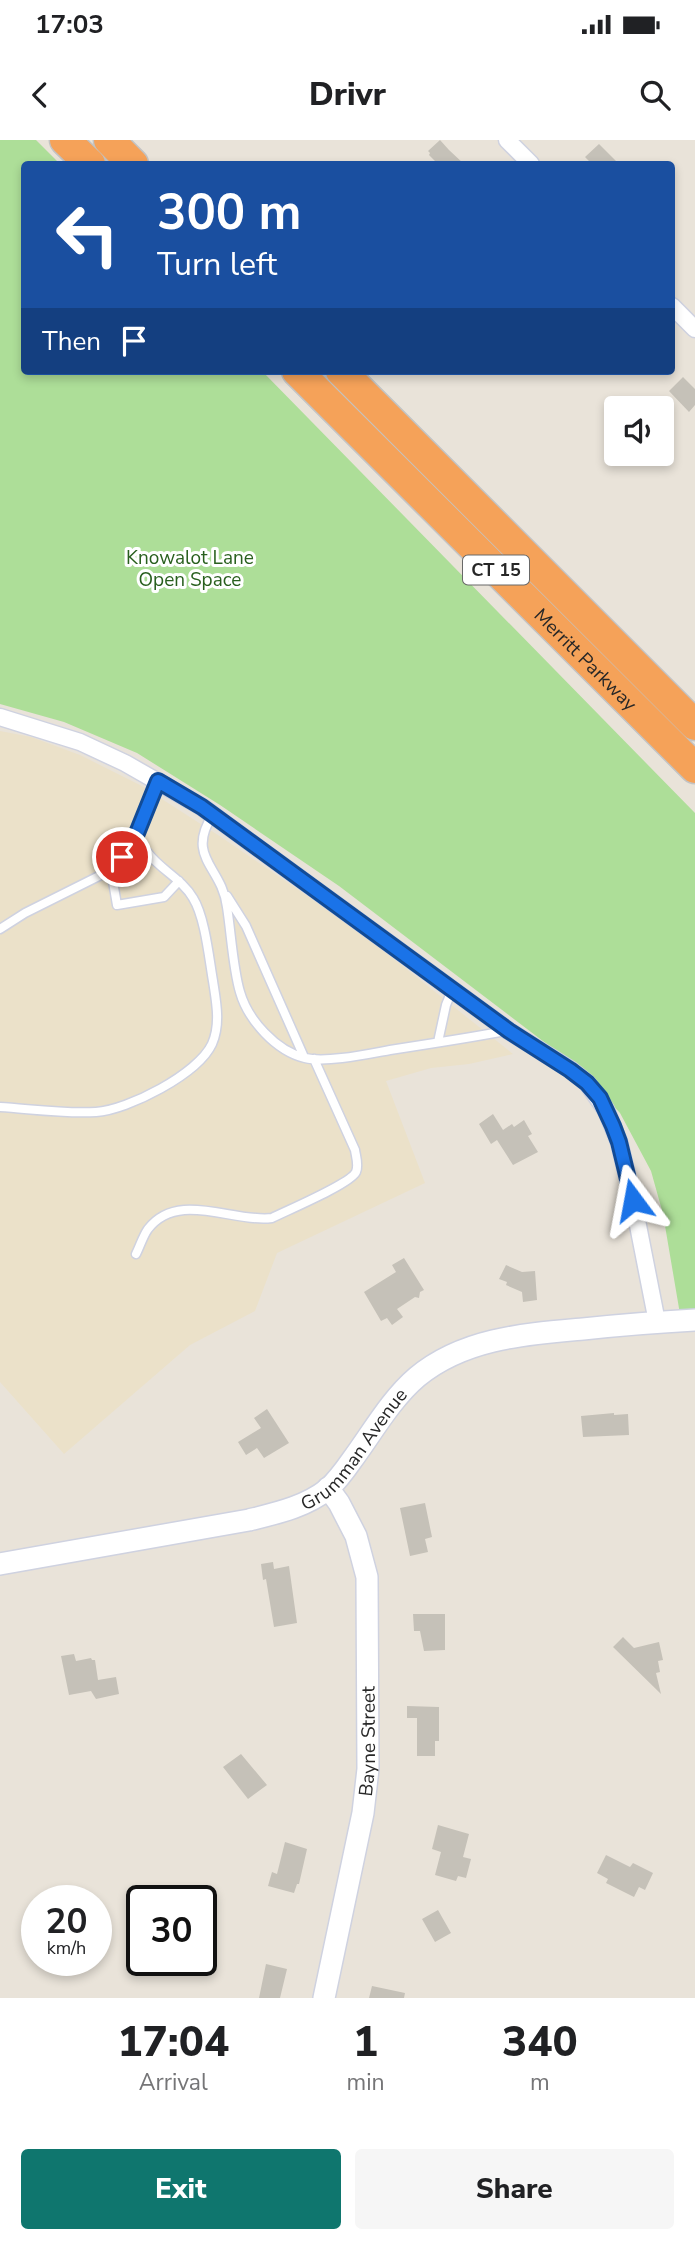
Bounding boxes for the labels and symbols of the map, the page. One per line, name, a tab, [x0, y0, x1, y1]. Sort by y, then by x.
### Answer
park label: Knowalot Lane Open Space	[126, 545, 254, 593]
road number: CT 15	[463, 556, 529, 584]
street label: Merritt Parkway	[528, 603, 642, 717]
pin	[92, 827, 152, 887]
position arrow	[596, 1163, 670, 1237]
street label: Grumman Avenue	[296, 1383, 413, 1517]
street label: Bayne Street	[353, 1686, 382, 1798]
speed limit sign: 30	[126, 1885, 217, 1976]

